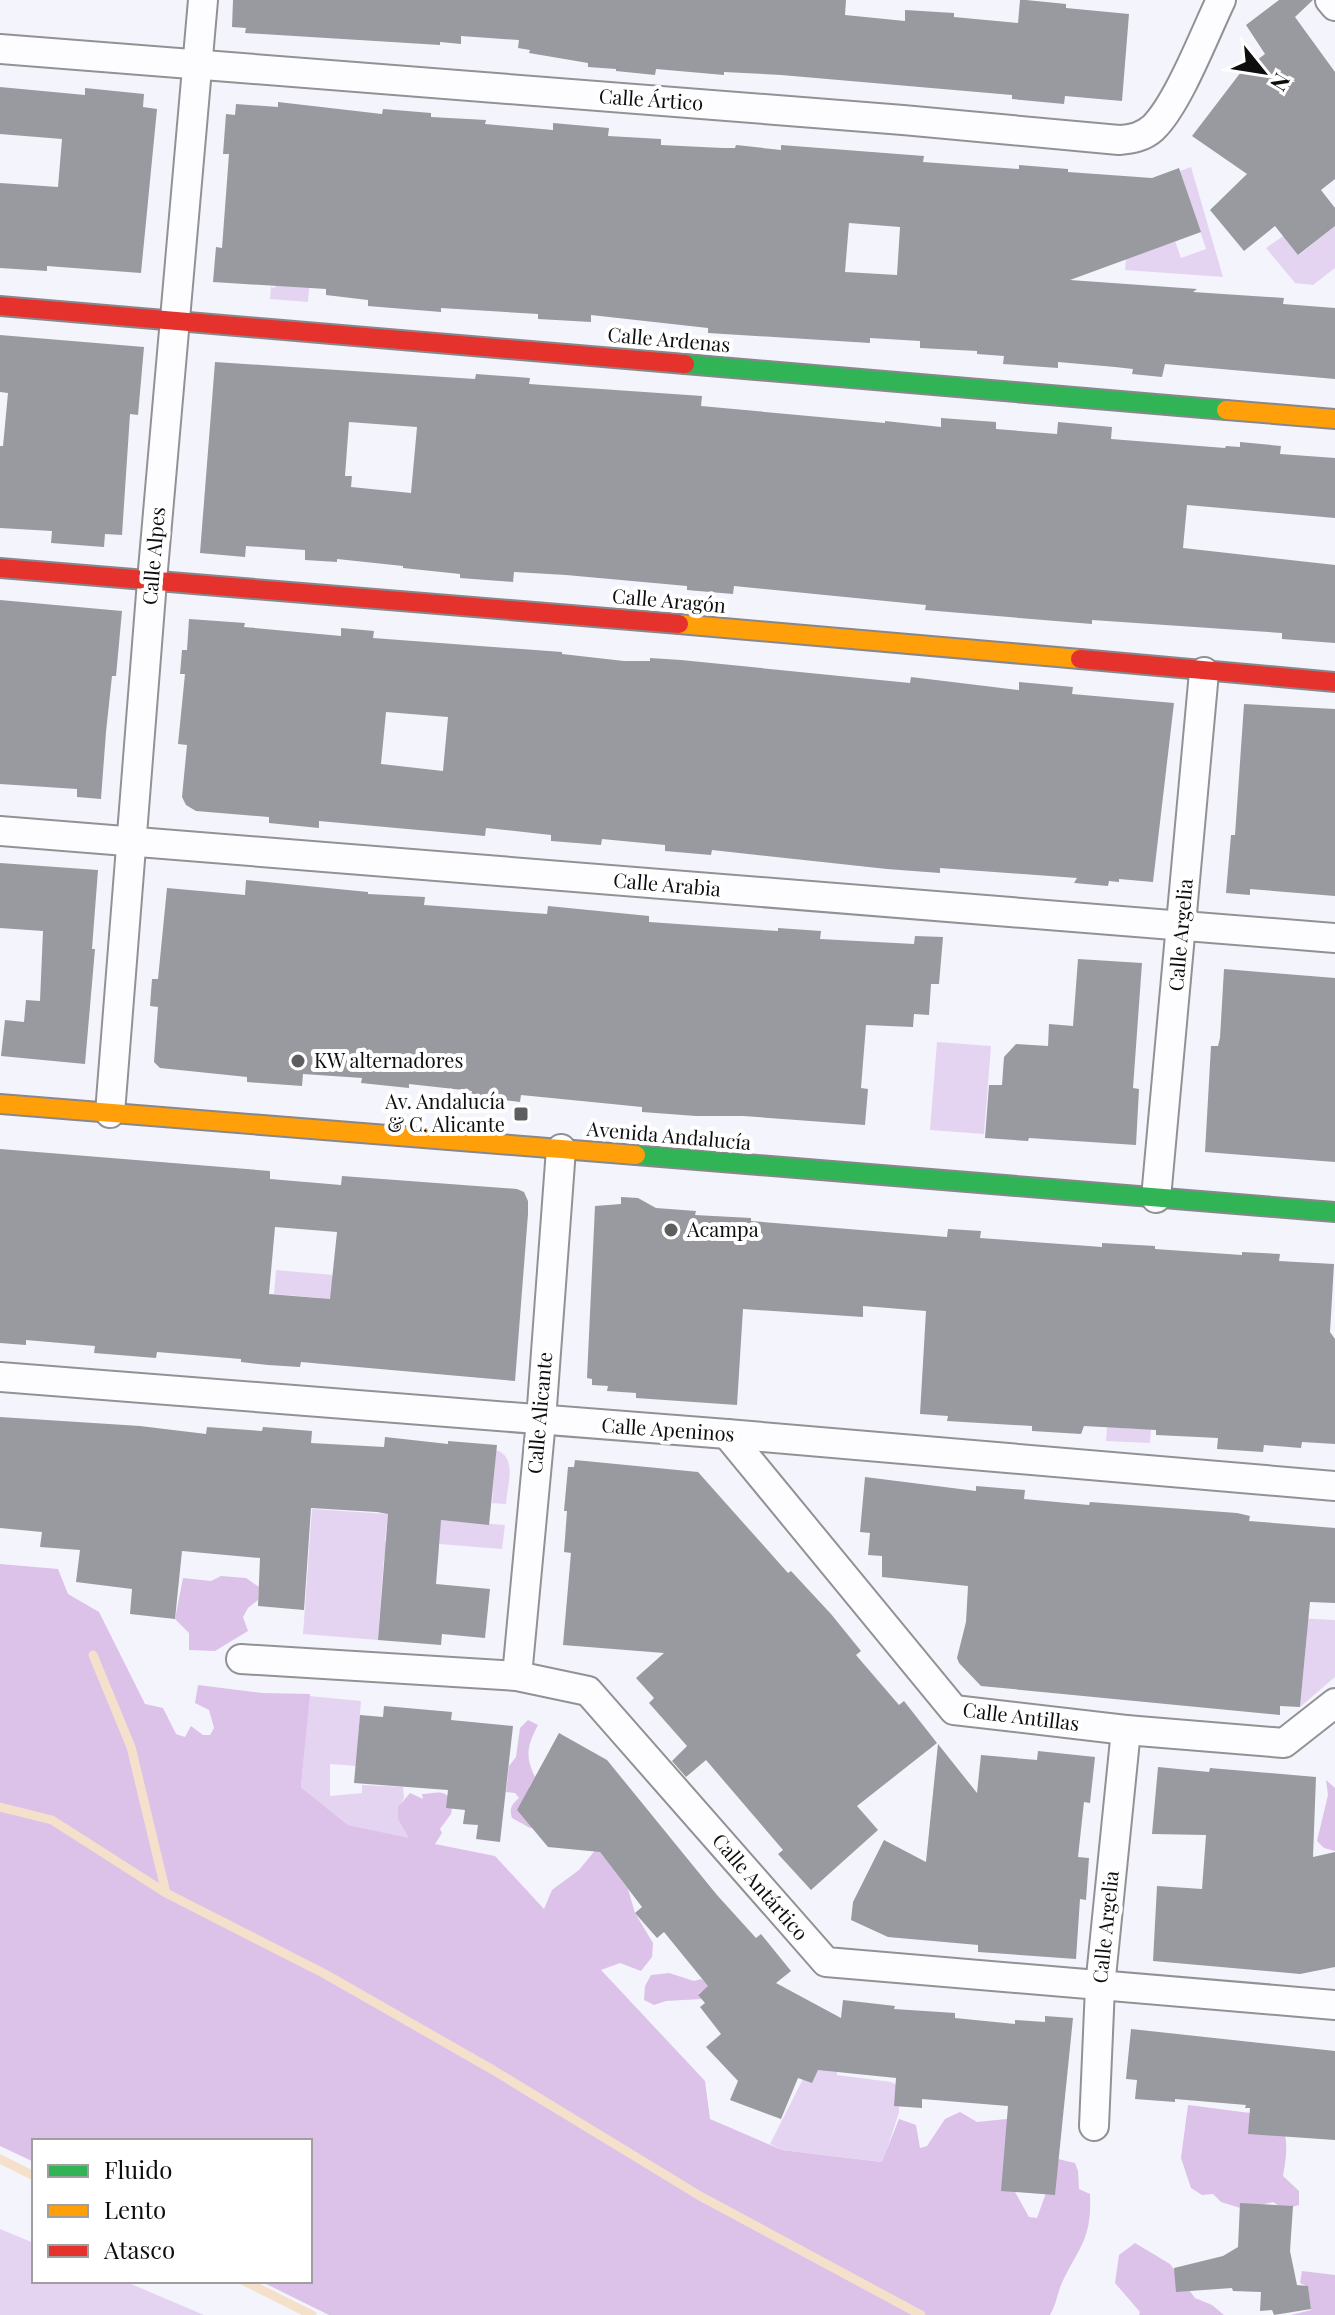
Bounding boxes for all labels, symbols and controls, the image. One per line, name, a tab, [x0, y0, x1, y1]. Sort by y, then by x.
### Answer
north arrow	[1223, 32, 1303, 112]
text: N	[1264, 68, 1298, 97]
street label: Calle Ártico	[598, 81, 704, 116]
street label: Calle Ardenas	[607, 320, 732, 357]
street label: Calle Alpes	[135, 506, 170, 606]
street label: Calle Aragón	[611, 581, 727, 618]
street label: Calle Arabia	[612, 865, 722, 902]
street label: Calle Argelia	[1161, 877, 1198, 992]
place label: KW alternadores	[314, 1046, 463, 1073]
marker: KW alternadores	[289, 1052, 307, 1070]
place label: Av. Andalucía & C. Alicante	[384, 1087, 505, 1137]
marker: Av. Andalucía & C. Alicante	[512, 1105, 530, 1123]
street label: Avenida Andalucía	[585, 1114, 752, 1155]
place label: Acampa	[686, 1215, 759, 1242]
marker: Acampa	[662, 1221, 680, 1239]
street label: Calle Alicante	[520, 1351, 557, 1475]
street label: Calle Apeninos	[601, 1410, 736, 1447]
street label: Calle Antillas	[961, 1695, 1081, 1736]
street label: Calle Antártico	[707, 1827, 815, 1945]
street label: Calle Argelia	[1085, 1869, 1124, 1984]
legend	[32, 2139, 312, 2283]
text: Fluido	[104, 2153, 172, 2185]
text: Lento	[104, 2193, 166, 2225]
text: Atasco	[103, 2233, 175, 2265]

